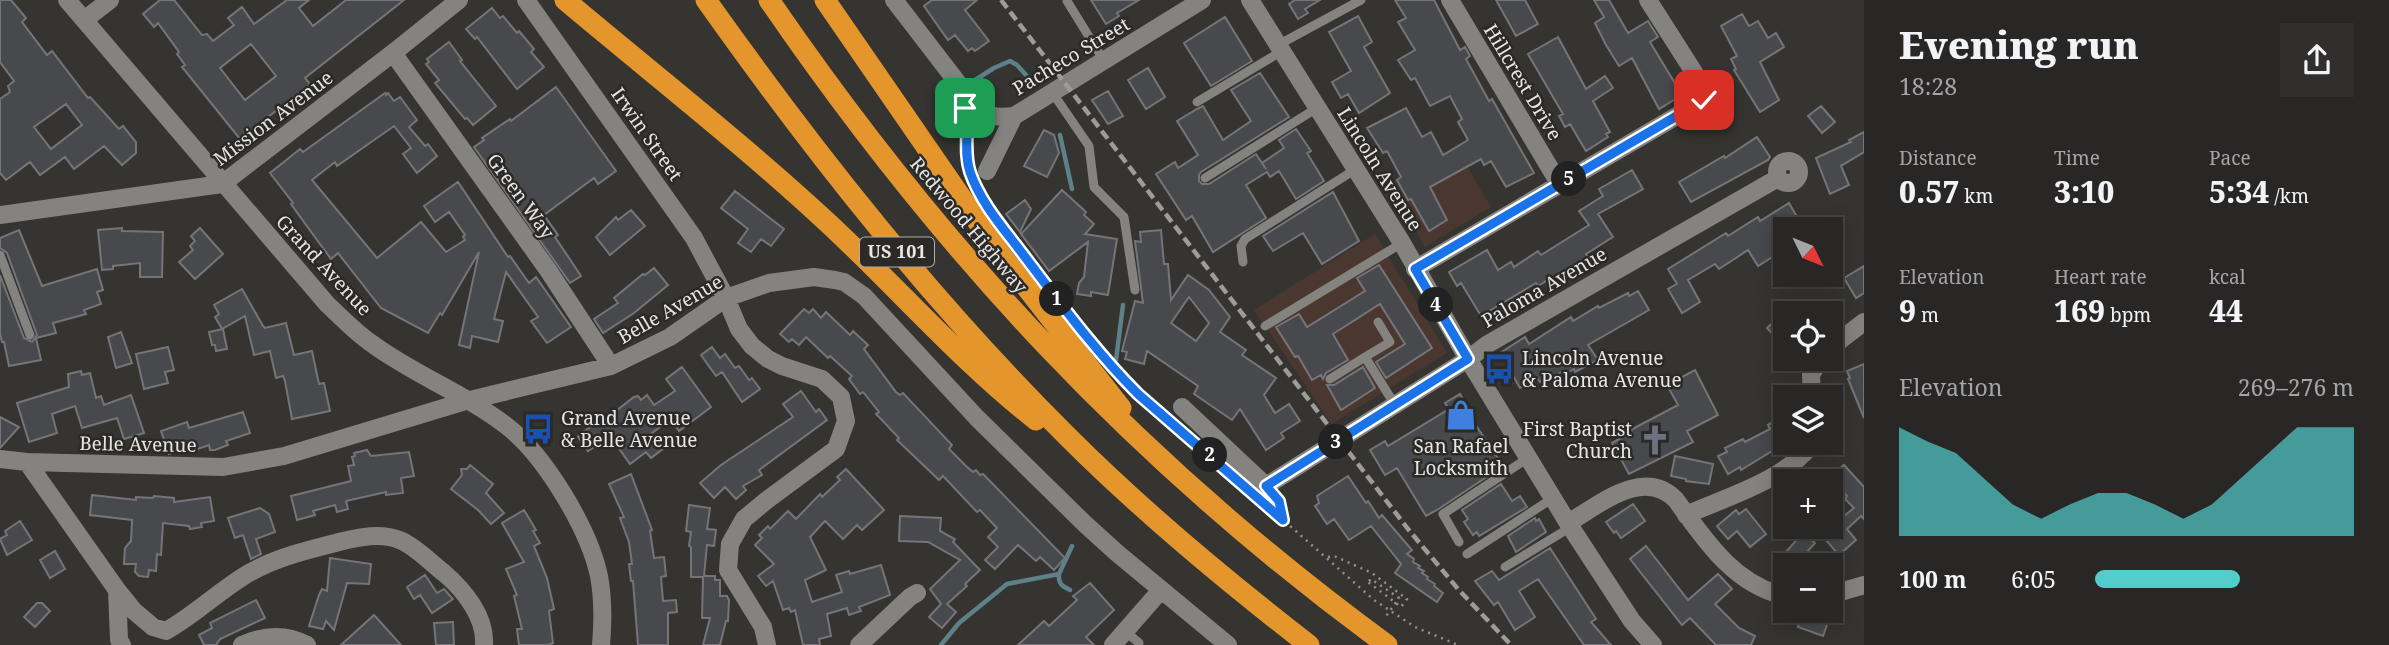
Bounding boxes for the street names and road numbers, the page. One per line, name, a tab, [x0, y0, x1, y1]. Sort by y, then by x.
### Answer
street label: Pacheco Street	[1008, 11, 1135, 101]
street label: Hillcrest Drive	[1478, 19, 1568, 145]
street label: Mission Avenue	[208, 65, 338, 171]
street label: Irwin Street	[605, 82, 689, 186]
street label: Lincoln Avenue	[1331, 102, 1429, 236]
street label: Green Way	[481, 148, 561, 244]
street label: Redwood Highway	[904, 152, 1034, 299]
street label: Grand Avenue	[270, 209, 378, 321]
road number: US 101	[860, 238, 934, 266]
street label: Paloma Avenue	[1477, 241, 1611, 333]
street label: Belle Avenue	[613, 268, 727, 350]
street label: Belle Avenue	[79, 430, 197, 458]

